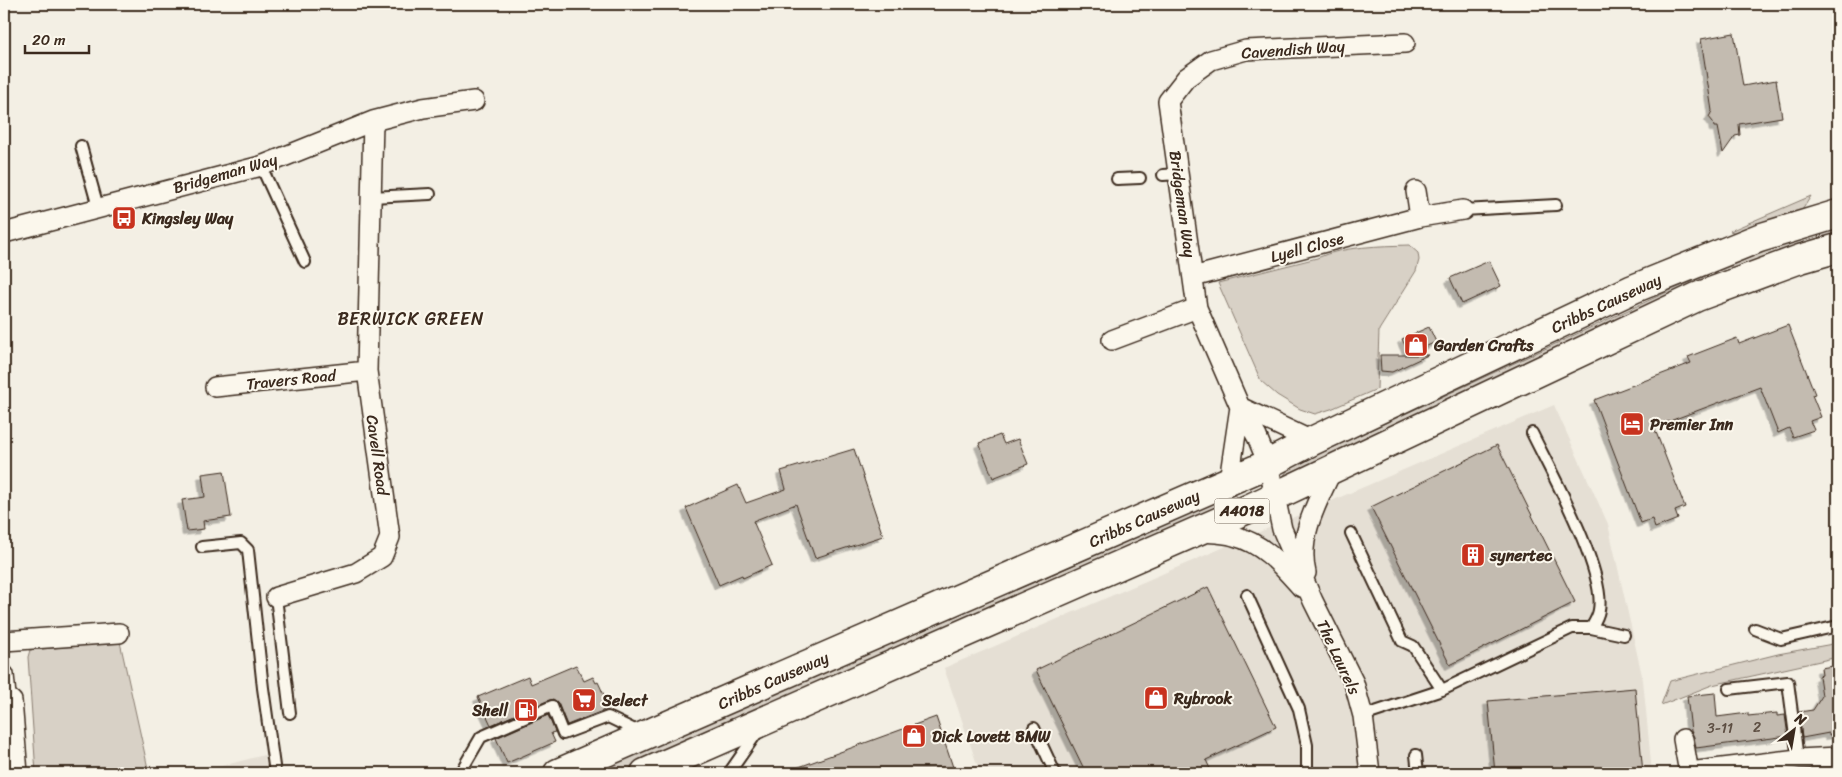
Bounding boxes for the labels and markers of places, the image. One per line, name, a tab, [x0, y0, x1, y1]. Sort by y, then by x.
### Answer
place label: Kingsley Way	[141, 204, 234, 233]
bus stop icon: Kingsley Way	[111, 205, 137, 231]
place label: Garden Crafts	[1433, 331, 1534, 360]
shop icon: Garden Crafts	[1403, 332, 1429, 358]
place label: Premier Inn	[1650, 410, 1734, 439]
hotel icon: Premier Inn	[1619, 411, 1645, 437]
place label: synertec	[1489, 541, 1553, 570]
building icon: synertec	[1460, 542, 1486, 568]
place label: Rybrook	[1173, 684, 1232, 713]
shop icon: Rybrook	[1143, 685, 1169, 711]
place label: Select	[601, 686, 649, 715]
supermarket icon: Select	[571, 687, 597, 713]
place label: Shell	[471, 696, 509, 725]
fuel station icon: Shell	[513, 697, 539, 723]
place label: Dick Lovett BMW	[932, 722, 1051, 751]
shop icon: Dick Lovett BMW	[901, 723, 927, 749]

